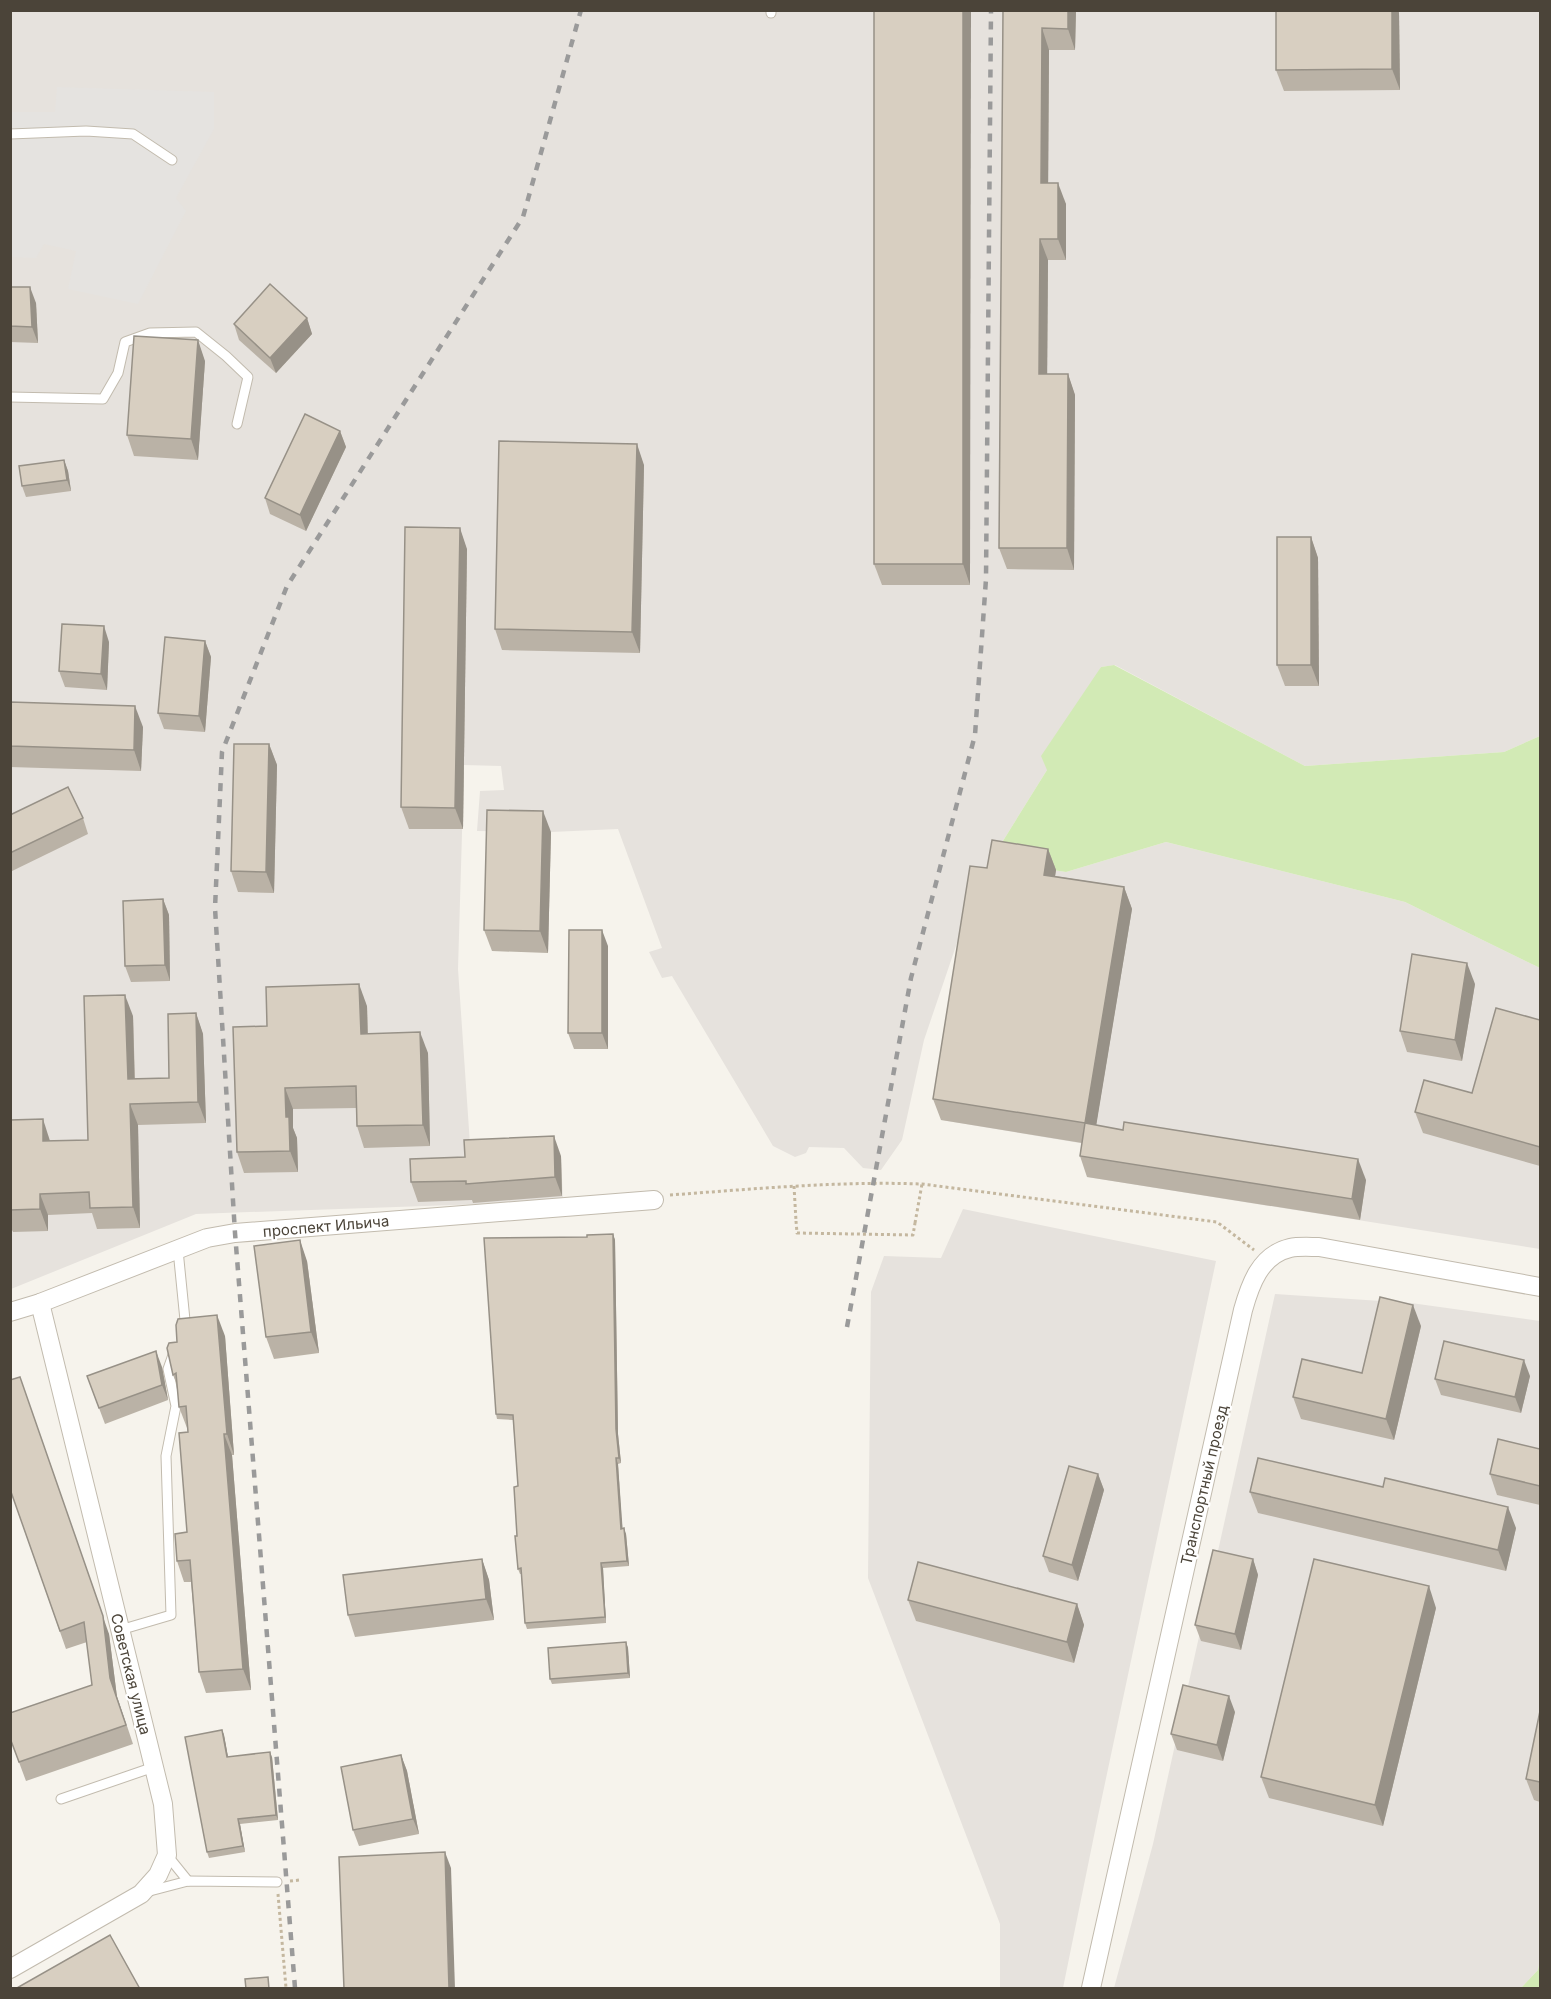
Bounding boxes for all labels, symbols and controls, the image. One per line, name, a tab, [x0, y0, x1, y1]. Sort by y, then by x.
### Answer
street label: проспект Ильича	[262, 1211, 390, 1241]
street label: Транспортный проезд	[1176, 1403, 1232, 1567]
street label: Советская улица	[107, 1611, 155, 1737]

